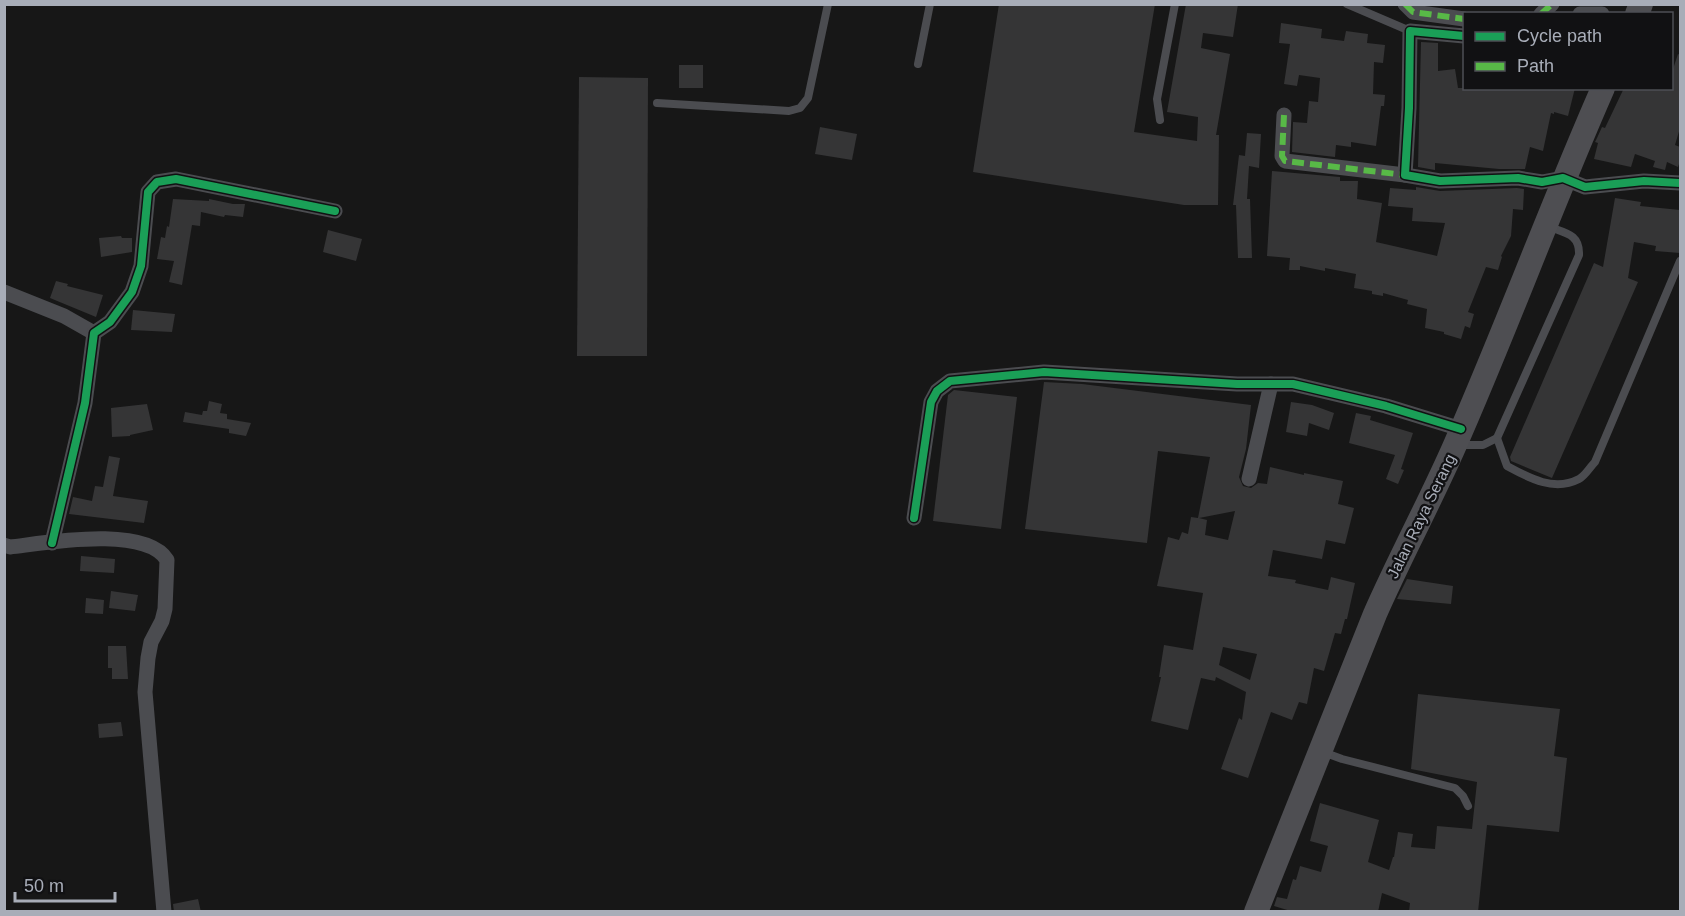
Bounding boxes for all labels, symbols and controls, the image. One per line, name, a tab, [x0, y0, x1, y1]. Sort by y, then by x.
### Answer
legend	[1463, 12, 1673, 90]
text: Cycle path	[1517, 26, 1602, 46]
text: Path	[1517, 56, 1554, 76]
street label: Jalan Raya Serang	[1384, 451, 1459, 581]
scale bar	[15, 865, 116, 903]
text: 50 m	[24, 876, 64, 896]

